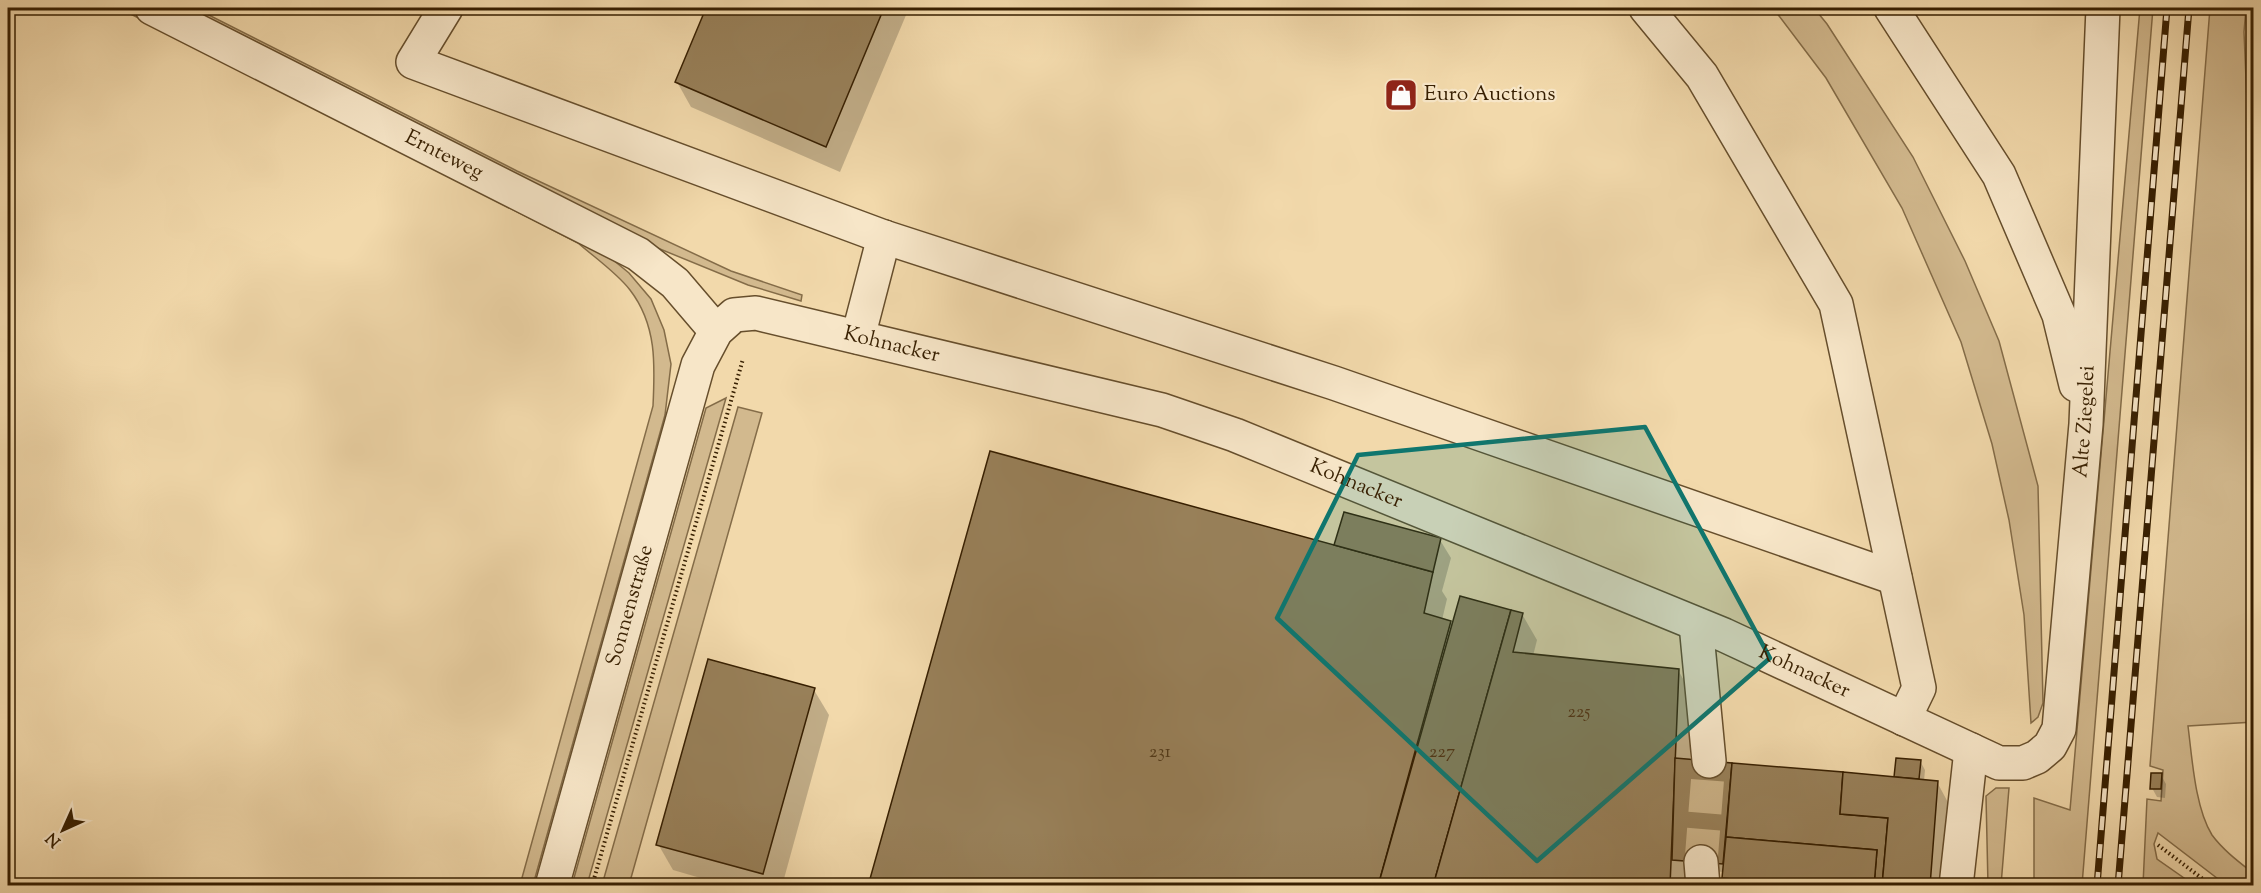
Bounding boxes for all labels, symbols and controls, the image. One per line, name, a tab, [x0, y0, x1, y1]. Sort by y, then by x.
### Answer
shop icon: Euro Auctions	[1383, 77, 1419, 113]
place label: Euro Auctions	[1424, 80, 1556, 110]
street label: Ernteweg	[399, 123, 488, 188]
street label: Kohnacker	[840, 319, 943, 371]
street label: Alte Ziegelei	[2066, 365, 2103, 479]
street label: Kohnacker	[1305, 452, 1407, 517]
street label: Sonnenstraße	[599, 542, 662, 670]
street label: Kohnacker	[1753, 638, 1855, 707]
house number: 225	[1567, 700, 1591, 726]
house number: 231	[1149, 740, 1171, 766]
house number: 227	[1429, 740, 1455, 766]
north arrow	[33, 800, 93, 860]
text: N	[41, 826, 67, 851]

